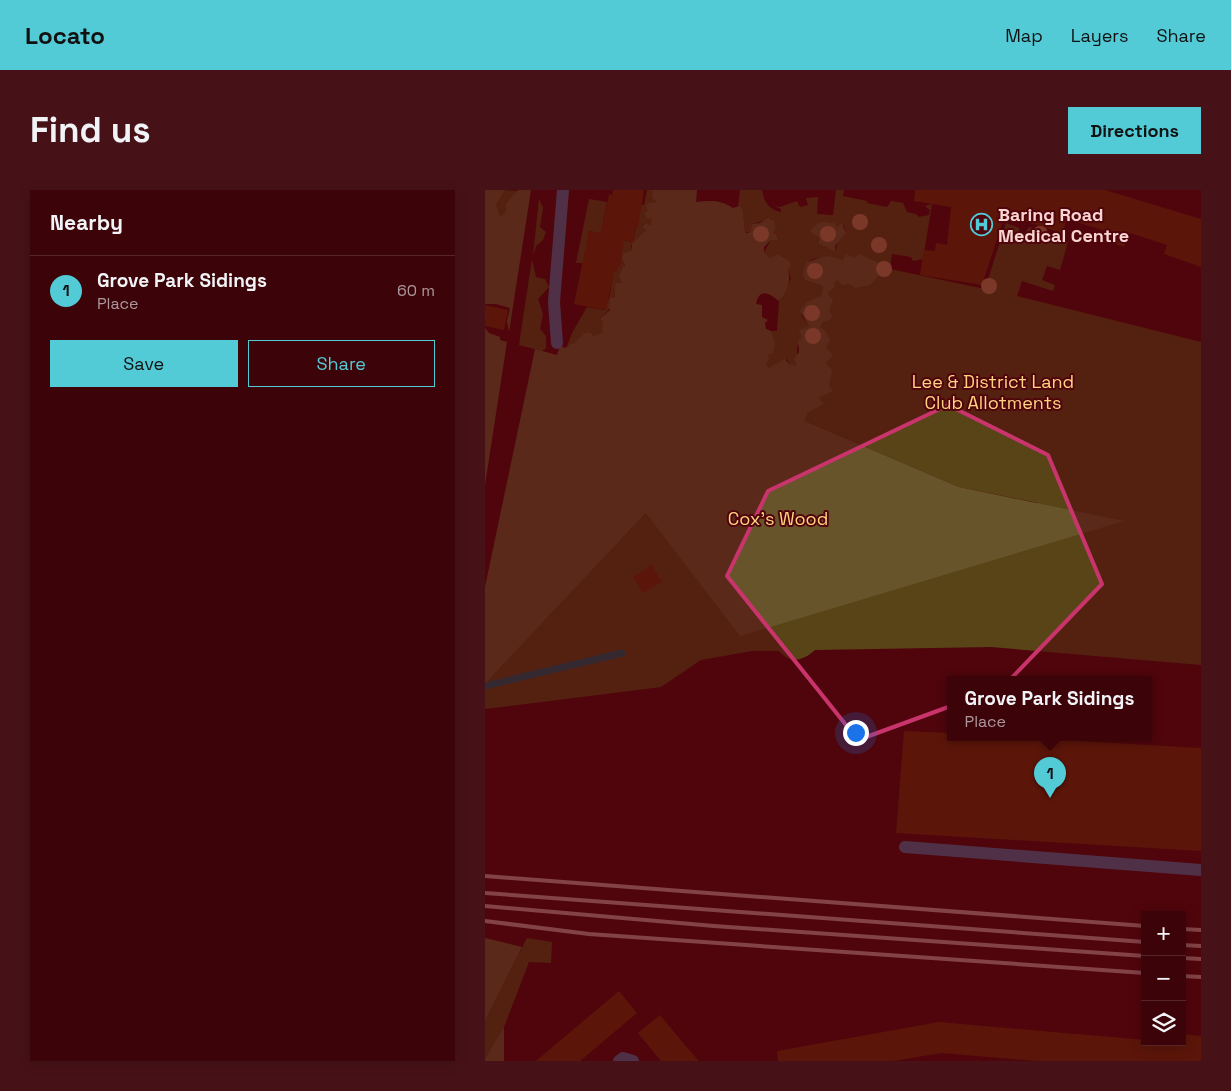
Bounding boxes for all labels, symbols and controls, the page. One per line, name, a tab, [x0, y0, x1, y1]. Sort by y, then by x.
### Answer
text: Locato	[25, 20, 105, 51]
text: Map	[1005, 24, 1043, 47]
text: Layers	[1071, 24, 1128, 47]
text: Share	[1156, 24, 1206, 47]
button: Directions	[1068, 107, 1201, 154]
text: Find us	[30, 108, 151, 152]
place label: Baring Road Medical Centre	[998, 203, 1129, 247]
text: Nearby	[50, 209, 123, 236]
hospital icon: Baring Road Medical Centre	[970, 213, 994, 237]
text: Grove Park Sidings	[97, 268, 267, 293]
text: 1	[62, 280, 70, 301]
text: 60 m	[397, 280, 435, 301]
text: Place	[97, 293, 139, 314]
button: Save	[50, 340, 238, 387]
button: Share	[248, 340, 435, 387]
park label: Lee & District Land Club Allotments	[912, 370, 1074, 414]
park label: Cox's Wood	[728, 507, 828, 530]
popup	[947, 676, 1152, 741]
text: Grove Park Sidings	[965, 686, 1134, 711]
text: Place	[965, 711, 1006, 732]
your location	[843, 720, 869, 746]
pin: 1	[1034, 757, 1066, 798]
map controls	[1141, 911, 1186, 1046]
button: +	[1141, 911, 1186, 956]
button: −	[1141, 956, 1186, 1001]
button: layers	[1141, 1001, 1186, 1046]

